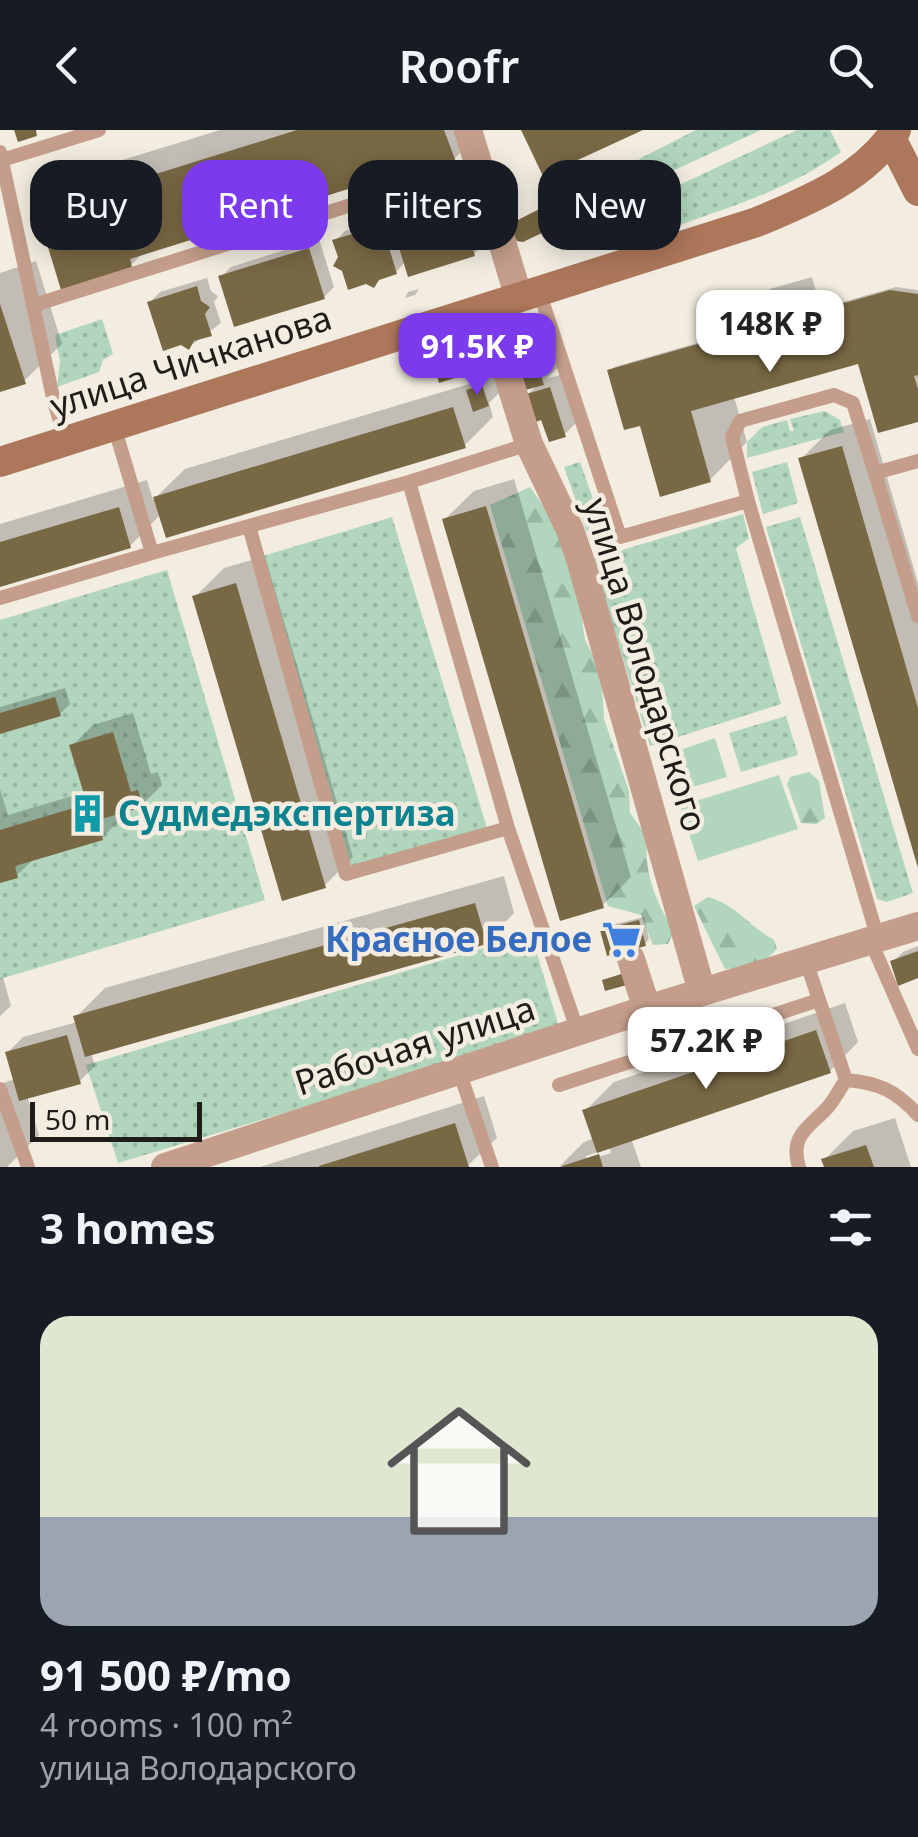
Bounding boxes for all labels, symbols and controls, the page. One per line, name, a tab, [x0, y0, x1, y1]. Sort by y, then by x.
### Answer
text: Roofr	[399, 35, 519, 96]
icon: back	[40, 38, 95, 93]
icon: search	[823, 38, 878, 93]
chip: Buy	[30, 160, 162, 250]
chip: Rent	[182, 160, 328, 250]
chip: Filters	[348, 160, 518, 250]
chip: New	[538, 160, 681, 250]
pin: 148K ₽	[689, 290, 851, 375]
street label: улица Чичканова	[44, 293, 337, 428]
text: 148K ₽	[718, 301, 822, 344]
pin: 91.5K ₽	[385, 313, 569, 398]
text: 91.5K ₽	[421, 324, 533, 367]
street label: улица Володарского	[573, 492, 720, 837]
place label: Судмедэкспертиза	[118, 789, 456, 836]
building icon: Судмедэкспертиза	[67, 793, 109, 835]
place label: Красное Белое	[325, 915, 592, 962]
supermarket icon: Красное Белое	[601, 919, 643, 961]
street label: Рабочая улица	[289, 984, 541, 1106]
pin: 57.2K ₽	[614, 1007, 798, 1092]
text: 57.2K ₽	[650, 1018, 762, 1061]
scale bar	[30, 1097, 202, 1141]
text: 50 m	[45, 1100, 111, 1138]
text: 3 homes	[40, 1199, 216, 1256]
icon: filters	[823, 1200, 878, 1255]
icon: home	[369, 1381, 549, 1561]
text: 91 500 ₽/mo	[40, 1646, 292, 1703]
text: 4 rooms · 100 m²	[40, 1703, 293, 1746]
text: улица Володарского	[40, 1746, 357, 1789]

